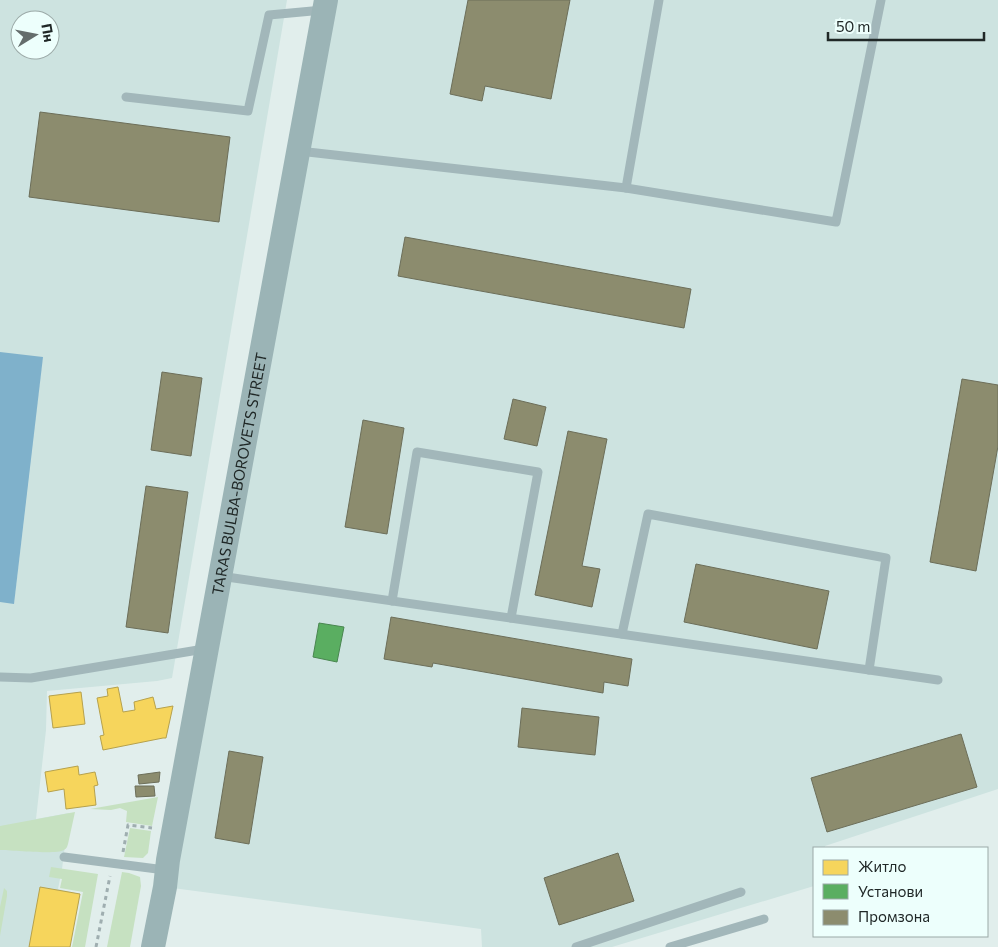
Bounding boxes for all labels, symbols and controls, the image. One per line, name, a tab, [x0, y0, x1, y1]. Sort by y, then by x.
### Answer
north arrow	[10, 10, 60, 60]
scale bar	[828, 10, 984, 42]
text: 50 m	[836, 17, 870, 35]
text: Пн	[38, 22, 58, 43]
street label: TARAS BULBA-BOROVETS STREET	[208, 351, 270, 596]
legend	[813, 847, 988, 937]
text: Житло	[858, 857, 906, 875]
text: Установи	[858, 882, 923, 900]
text: Промзона	[858, 907, 930, 925]

